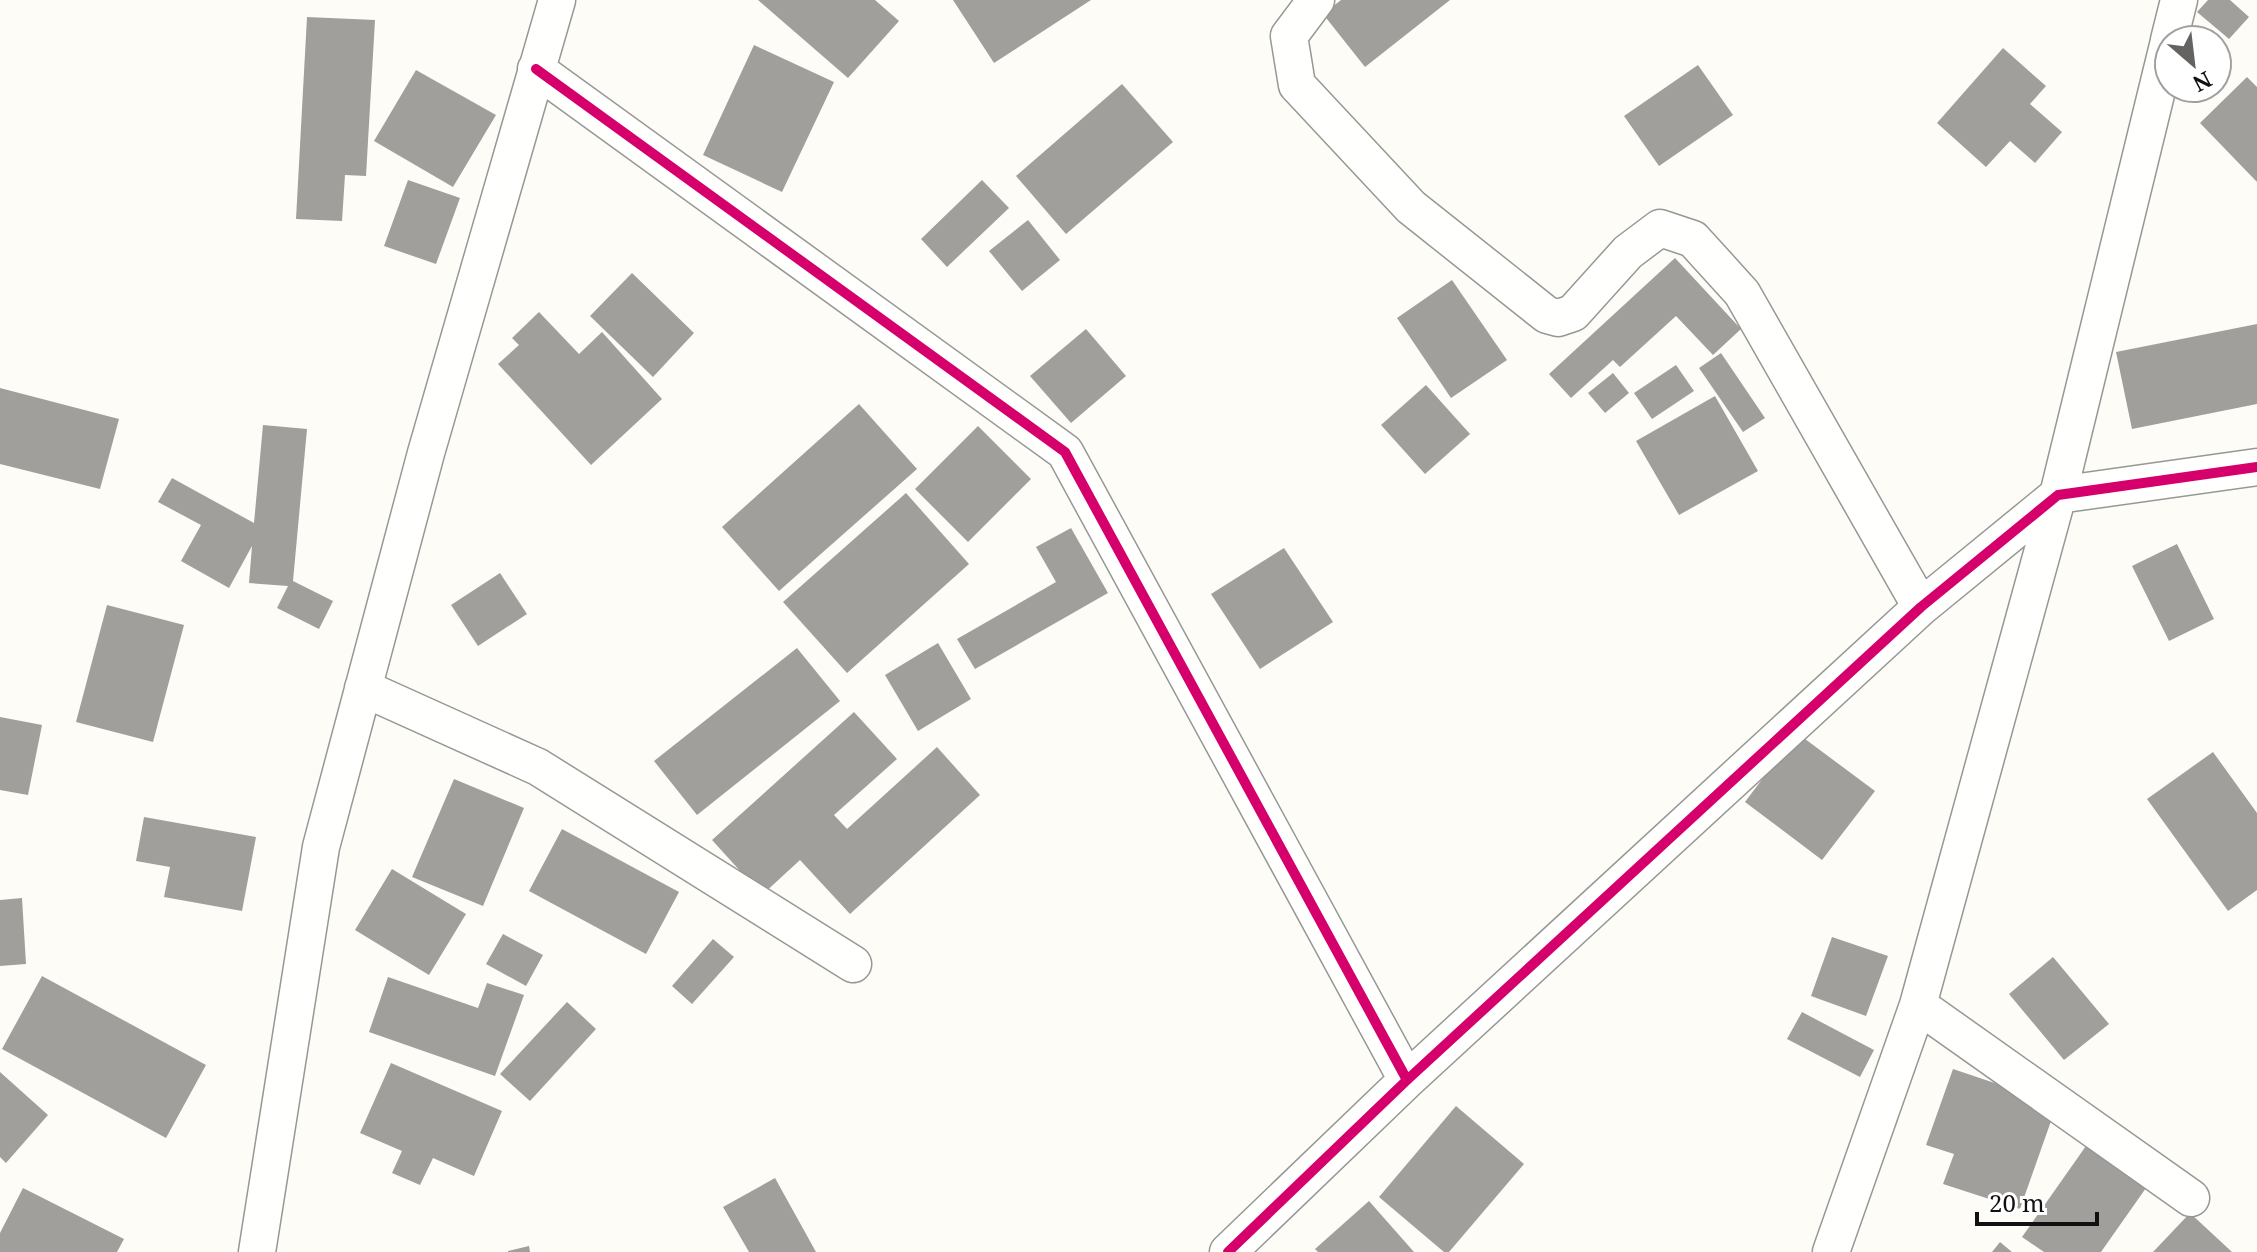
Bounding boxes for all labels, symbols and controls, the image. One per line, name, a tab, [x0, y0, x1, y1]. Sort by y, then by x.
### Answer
north arrow	[2153, 24, 2233, 104]
text: N	[2188, 65, 2218, 100]
scale bar	[1977, 1176, 2097, 1226]
text: 20 m	[1989, 1186, 2045, 1219]

